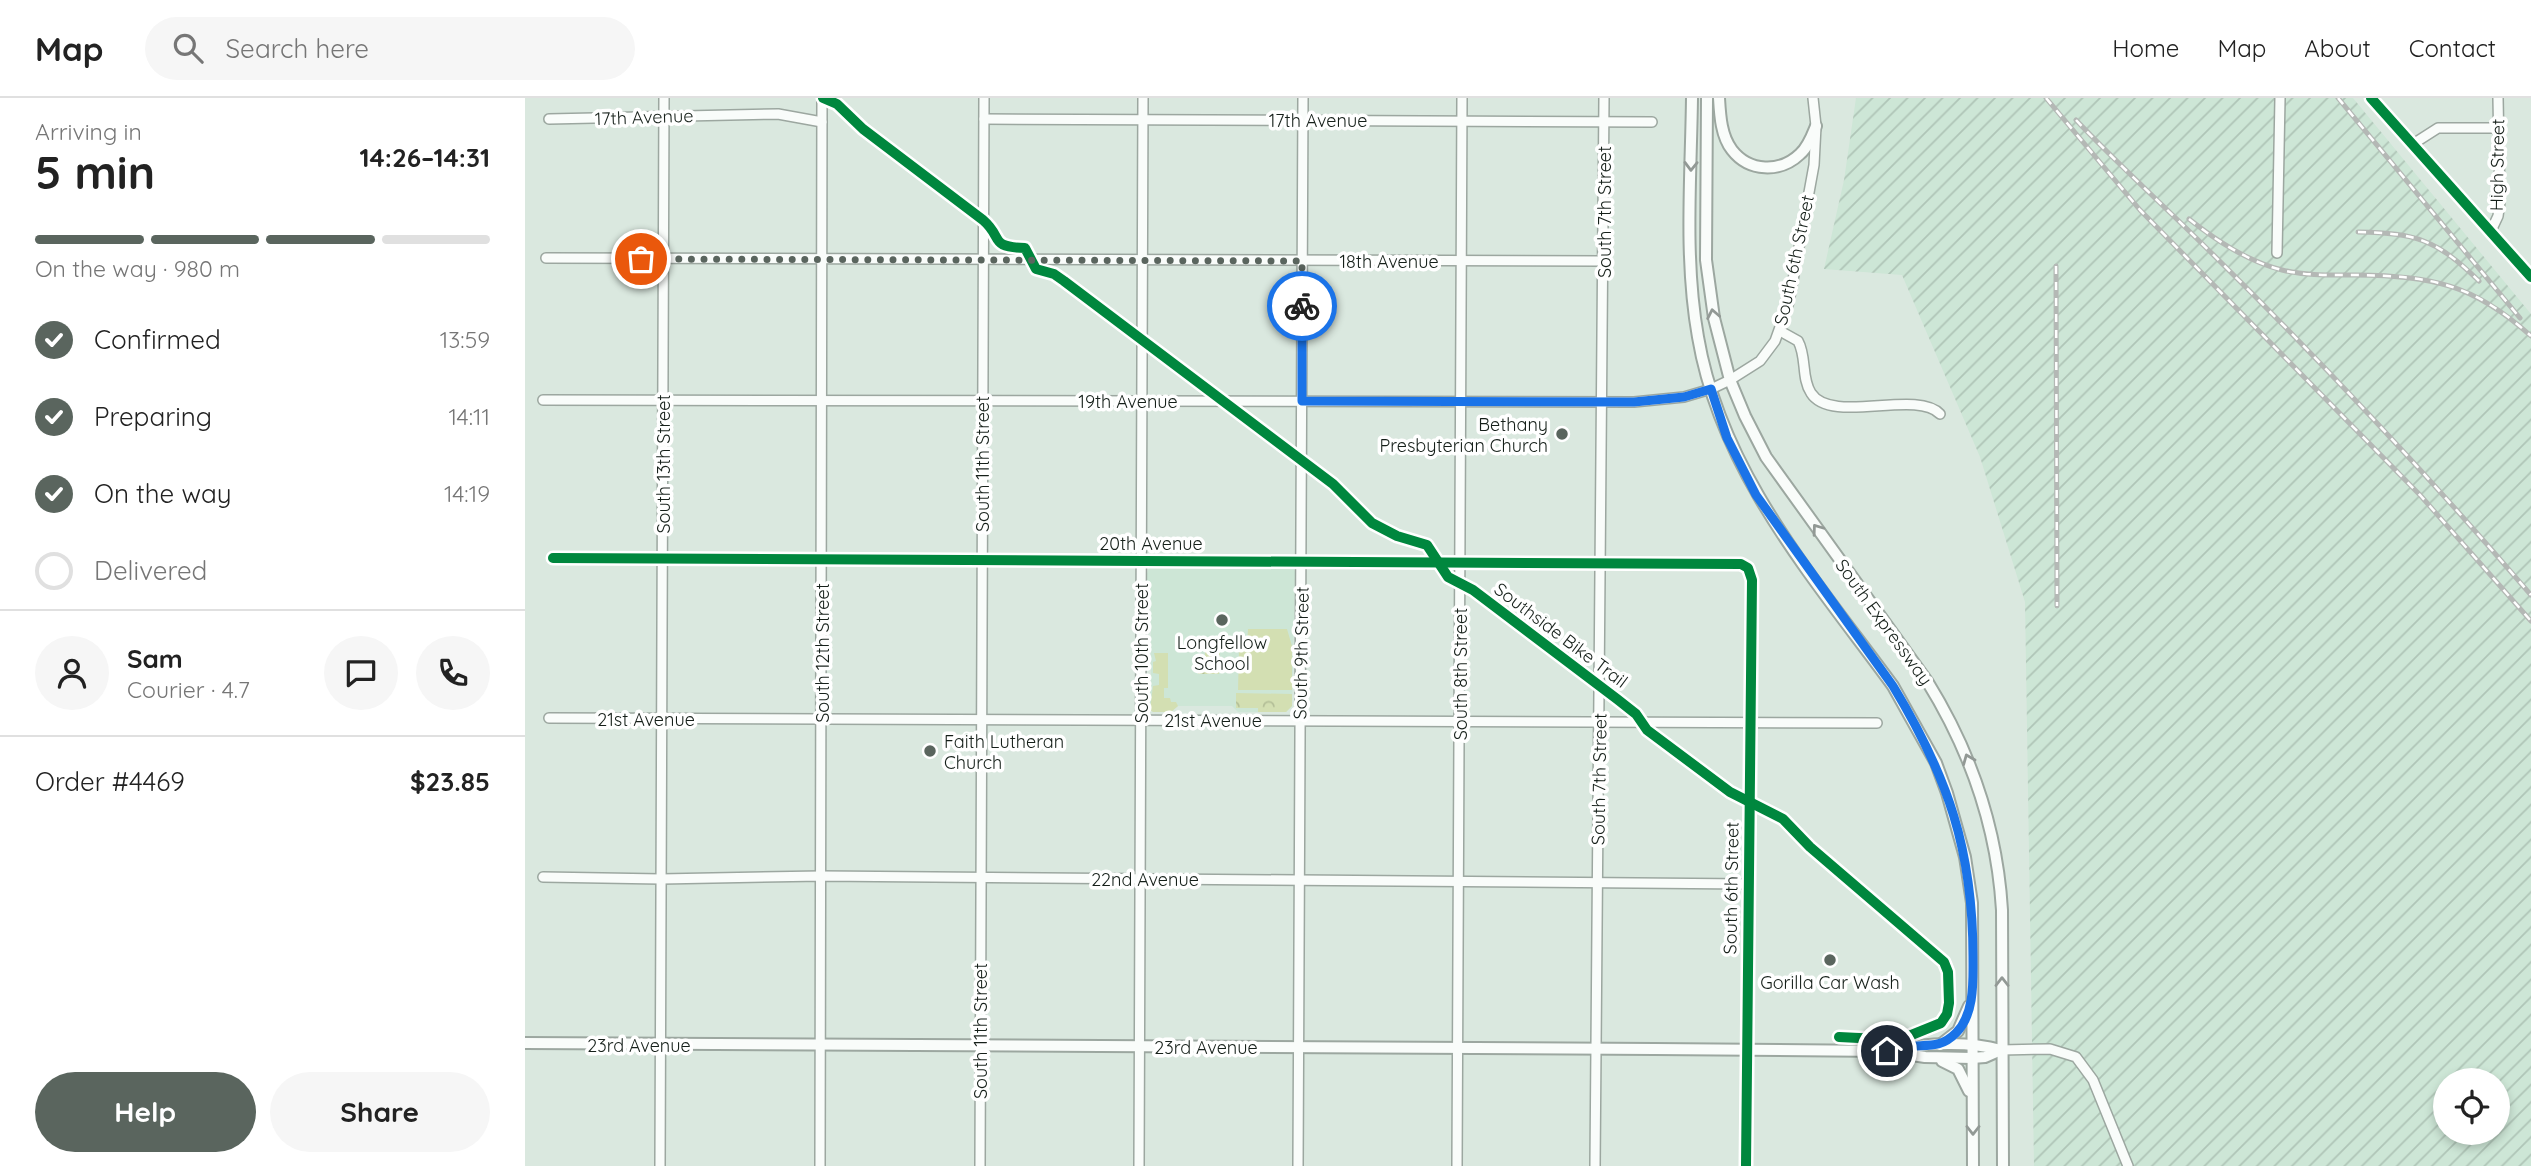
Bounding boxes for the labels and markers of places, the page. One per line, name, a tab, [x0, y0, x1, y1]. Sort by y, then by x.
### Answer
pin	[611, 229, 671, 289]
place label: Bethany Presbyterian Church	[1380, 413, 1548, 457]
marker: Bethany Presbyterian Church	[1554, 426, 1570, 442]
marker: Longfellow School	[1214, 612, 1230, 628]
place label: Longfellow School	[1177, 631, 1267, 675]
place label: Faith Lutheran Church	[944, 730, 1064, 774]
marker: Faith Lutheran Church	[922, 743, 938, 759]
marker: Gorilla Car Wash	[1822, 952, 1838, 968]
place label: Gorilla Car Wash	[1760, 971, 1900, 994]
pin	[1857, 1021, 1917, 1081]

